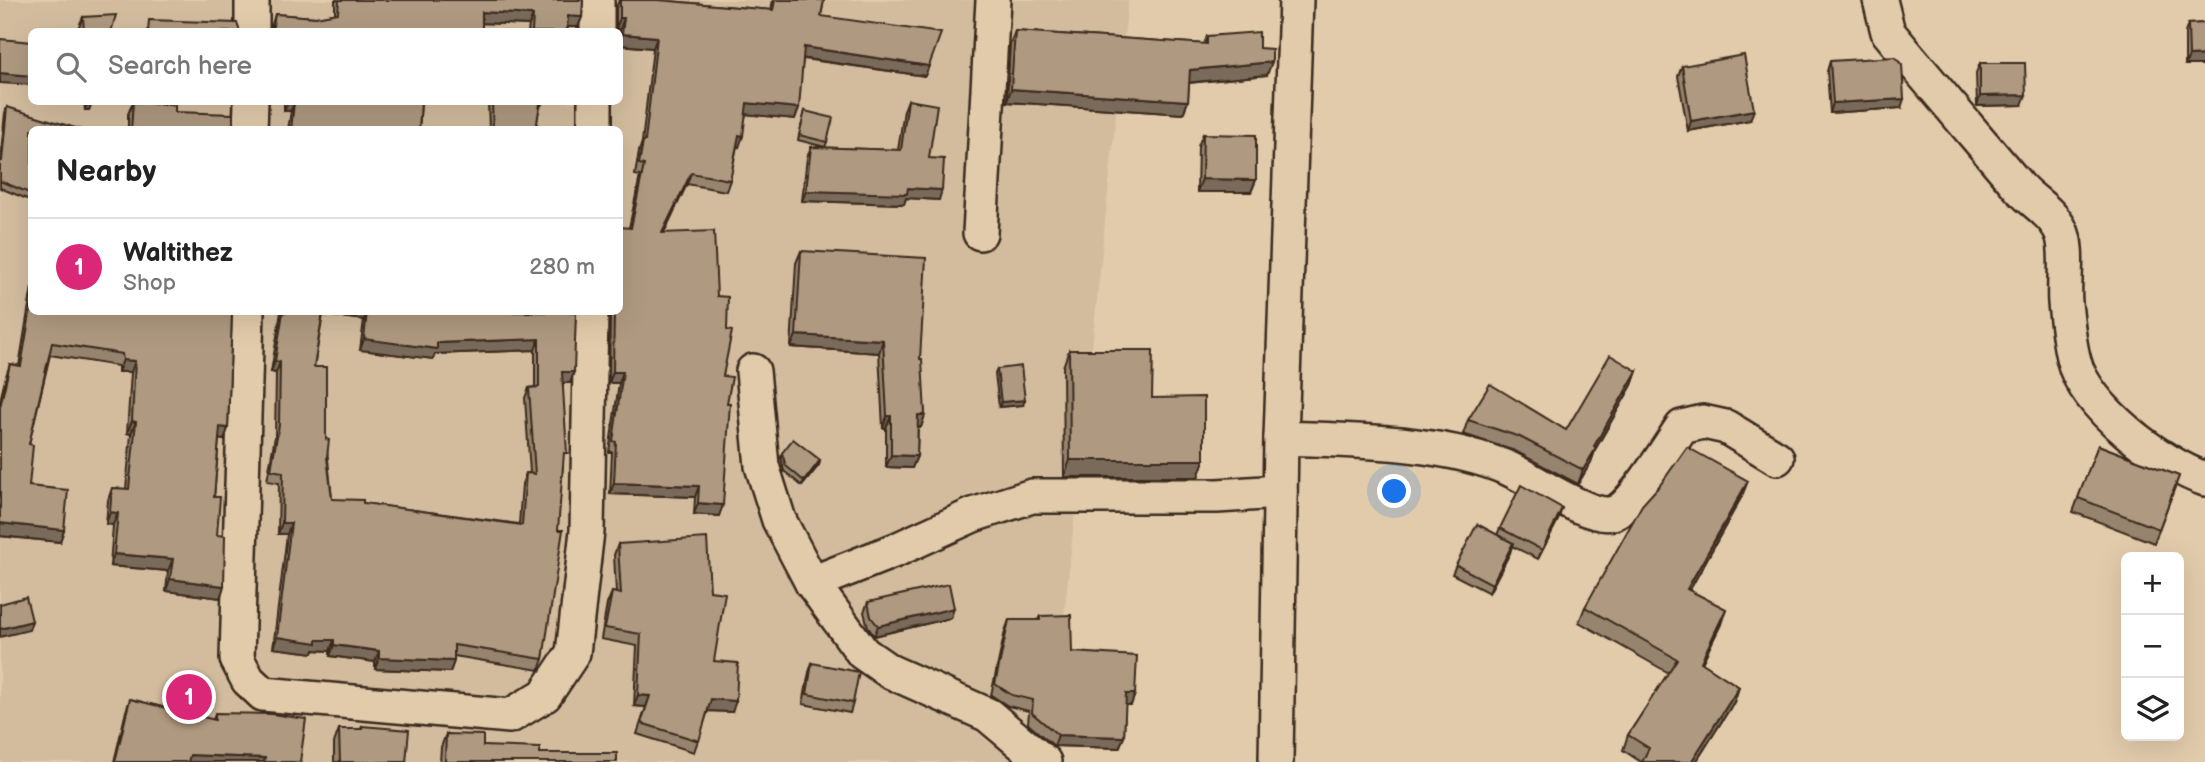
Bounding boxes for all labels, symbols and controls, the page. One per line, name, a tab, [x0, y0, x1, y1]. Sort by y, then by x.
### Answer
search box	[28, 28, 623, 105]
icon: search	[52, 48, 90, 86]
text: Search here	[108, 51, 252, 82]
text: Nearby	[56, 154, 156, 190]
text: Waltithez	[123, 238, 233, 269]
text: 1	[74, 253, 84, 281]
text: 280 m	[529, 253, 595, 281]
text: Shop	[123, 269, 176, 297]
your location	[1377, 474, 1411, 508]
map controls	[2121, 552, 2184, 741]
button: +	[2121, 552, 2184, 615]
button: −	[2121, 615, 2184, 678]
pin: 1	[166, 671, 212, 723]
button: layers	[2121, 678, 2184, 741]

